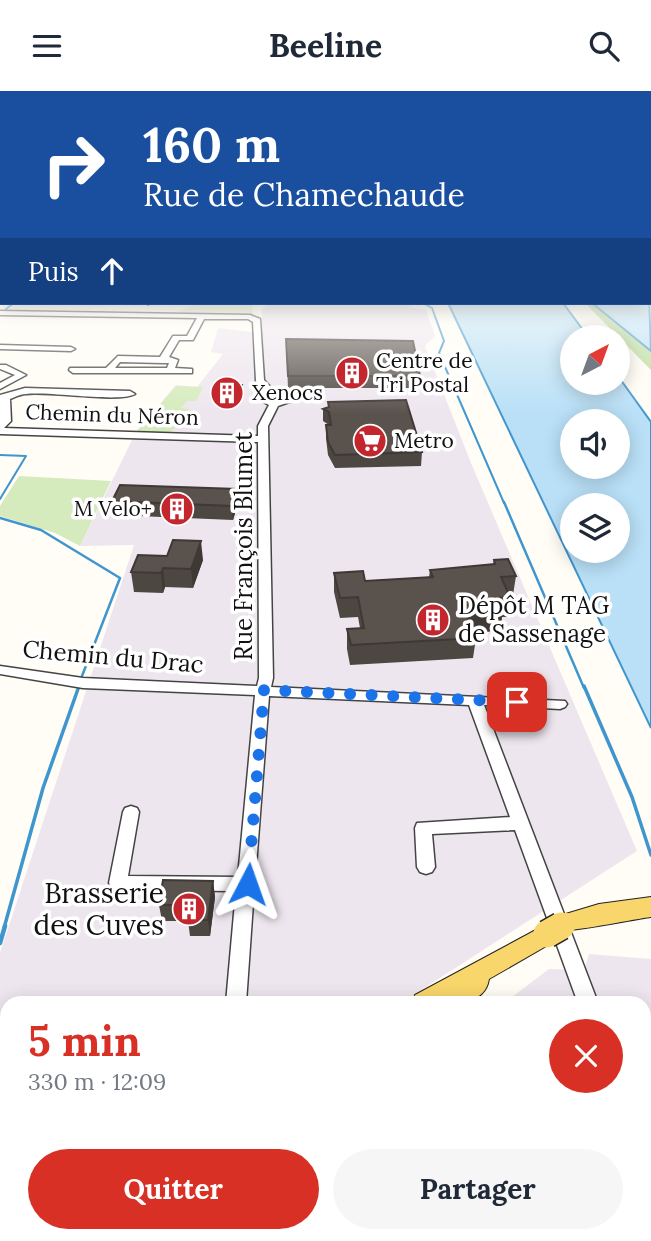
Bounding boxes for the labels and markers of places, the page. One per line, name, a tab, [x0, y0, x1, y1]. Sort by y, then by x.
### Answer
place label: Centre de Tri Postal	[376, 347, 473, 398]
building icon: Centre de Tri Postal	[333, 354, 371, 392]
building icon: Xenocs	[208, 374, 246, 412]
place label: Xenocs	[252, 379, 323, 406]
supermarket icon: Metro	[351, 422, 389, 460]
place label: Metro	[394, 427, 454, 454]
building icon: M Velo+	[158, 490, 196, 528]
place label: M Velo+	[74, 495, 152, 522]
place label: Dépôt M TAG de Sassenage	[458, 590, 609, 649]
building icon: Dépôt M TAG de Sassenage	[414, 601, 452, 639]
pin	[487, 672, 547, 732]
place label: Brasserie des Cuves	[33, 875, 164, 943]
building icon: Brasserie des Cuves	[170, 890, 208, 928]

